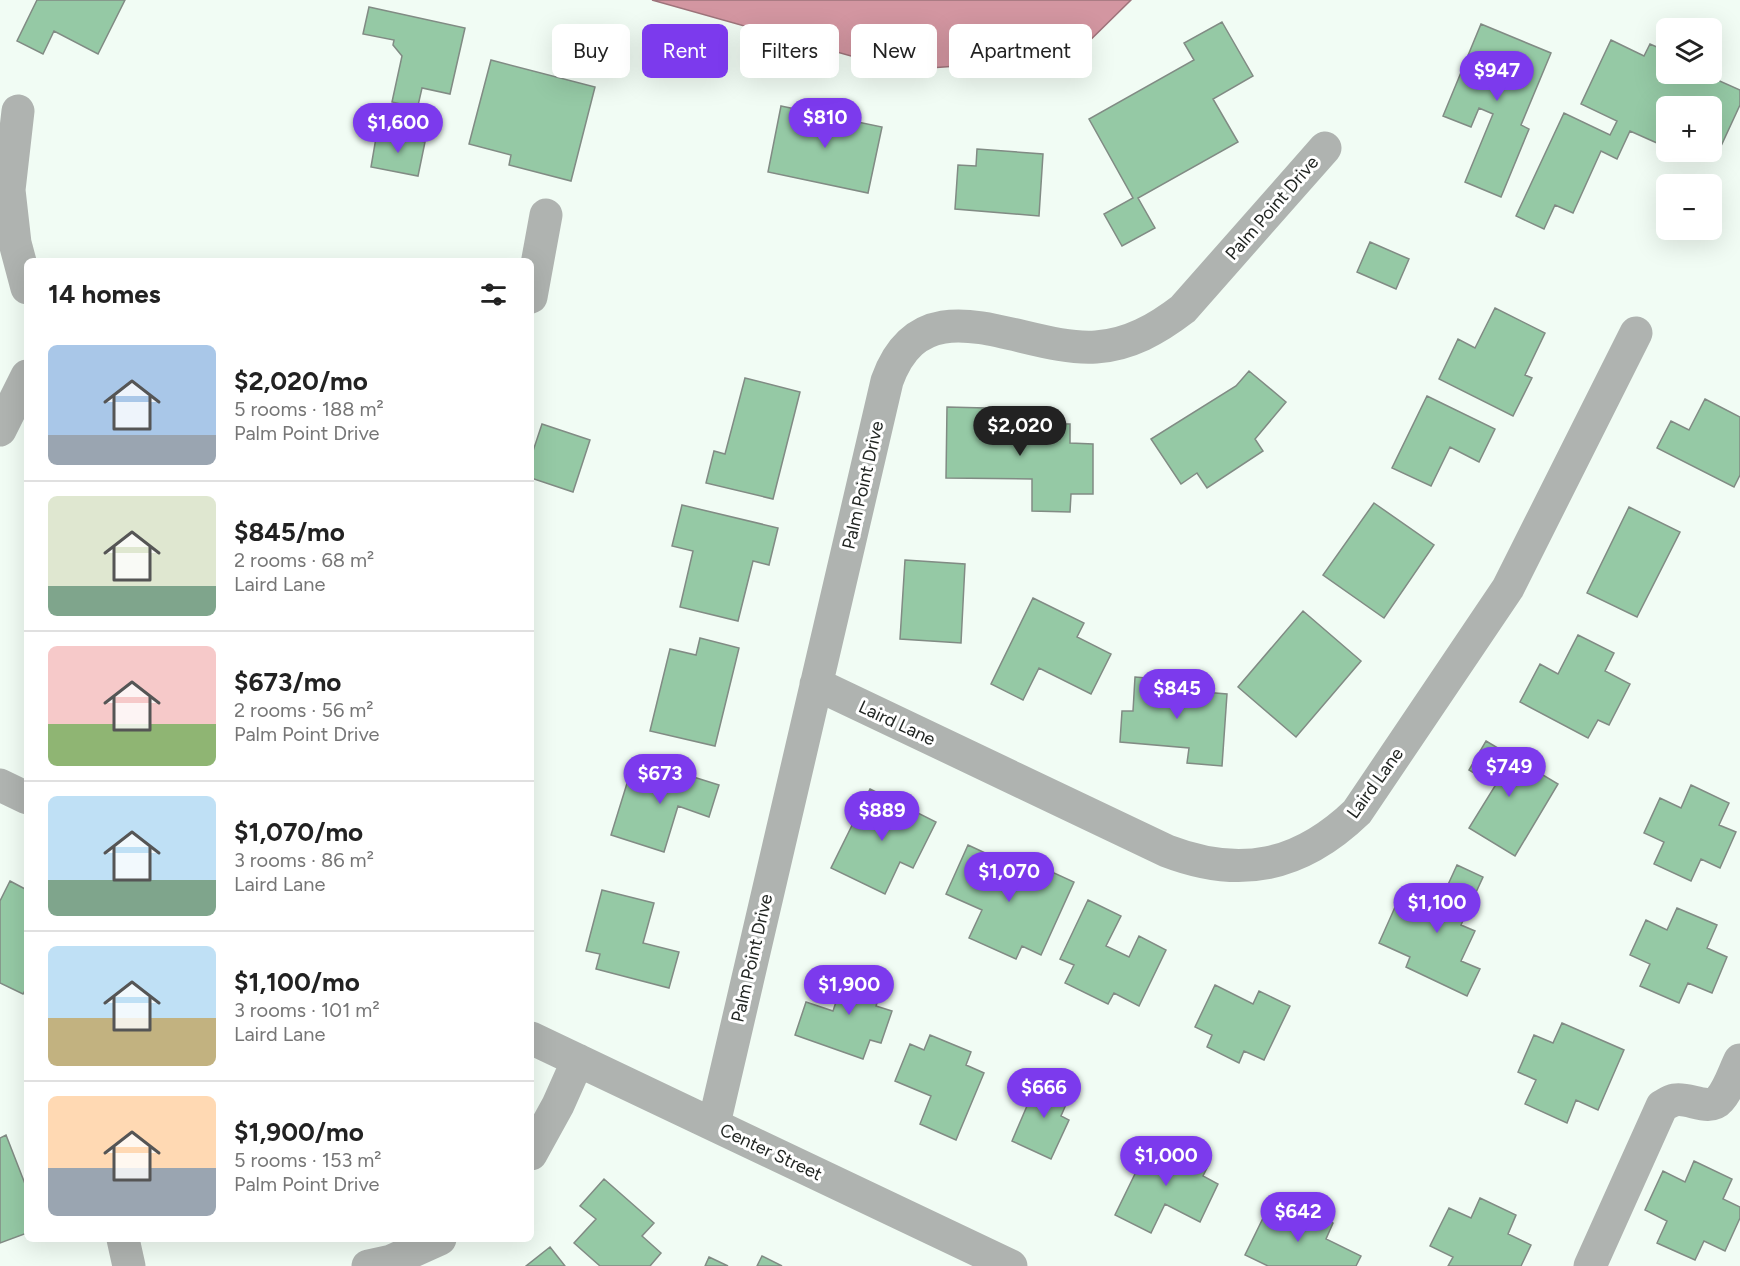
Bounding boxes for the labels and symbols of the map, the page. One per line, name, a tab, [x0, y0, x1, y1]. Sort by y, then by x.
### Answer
pin: $947	[1461, 51, 1533, 102]
pin: $810	[789, 98, 861, 149]
pin: $1,600	[349, 103, 447, 154]
street label: Palm Point Drive	[1221, 151, 1323, 265]
pin: $2,020	[971, 406, 1069, 457]
street label: Palm Point Drive	[838, 419, 888, 551]
pin: $845	[1141, 669, 1213, 720]
street label: Laird Lane	[855, 696, 939, 750]
street label: Laird Lane	[1342, 743, 1408, 823]
pin: $749	[1473, 747, 1545, 798]
pin: $673	[624, 754, 696, 805]
pin: $889	[846, 791, 918, 842]
pin: $1,070	[960, 852, 1058, 903]
pin: $1,100	[1388, 883, 1486, 934]
street label: Palm Point Drive	[727, 892, 777, 1024]
pin: $1,900	[800, 965, 898, 1016]
pin: $666	[1008, 1068, 1080, 1119]
street label: Center Street	[716, 1119, 826, 1185]
pin: $1,000	[1117, 1136, 1215, 1187]
pin: $642	[1262, 1192, 1334, 1243]

